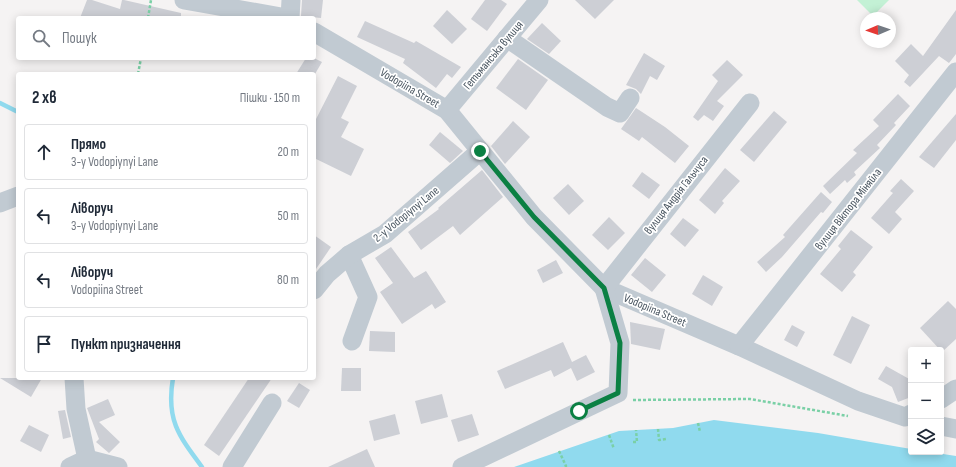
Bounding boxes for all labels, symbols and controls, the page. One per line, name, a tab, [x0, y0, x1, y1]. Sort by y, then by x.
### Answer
north arrow	[860, 12, 896, 48]
search box	[16, 16, 316, 60]
street label: Гетьманська вулиця	[460, 18, 527, 93]
icon: search	[30, 27, 52, 49]
text: Пошук	[62, 29, 97, 48]
street label: Vodopiina Street	[377, 65, 443, 112]
text: 2 хв	[32, 88, 57, 108]
text: Пішки · 150 m	[240, 90, 300, 106]
text: Прямо	[71, 135, 106, 154]
icon: ahead	[33, 141, 55, 163]
route end	[471, 142, 489, 160]
text: 20 m	[277, 144, 299, 160]
street label: вулиця Андрія Гальчуса	[641, 153, 712, 237]
text: 3-y Vodopiynyi Lane	[71, 154, 158, 170]
street label: вулиця Віктора Міняйла	[812, 165, 885, 253]
street label: 2-y Vodopiynyi Lane	[370, 183, 442, 246]
text: Ліворуч	[71, 199, 113, 218]
icon: left	[33, 205, 55, 227]
text: 50 m	[278, 208, 299, 224]
text: 3-y Vodopiynyi Lane	[71, 218, 158, 234]
text: Ліворуч	[71, 263, 113, 282]
icon: left	[33, 269, 55, 291]
text: 80 m	[277, 272, 299, 288]
text: Vodopiina Street	[71, 282, 143, 298]
street label: Vodopiina Street	[621, 291, 689, 330]
icon: arrive	[33, 333, 55, 355]
text: Пункт призначення	[71, 335, 181, 354]
map controls	[908, 347, 944, 455]
button: +	[908, 347, 944, 383]
button: −	[908, 383, 944, 419]
route start	[570, 402, 588, 420]
button: layers	[908, 419, 944, 455]

